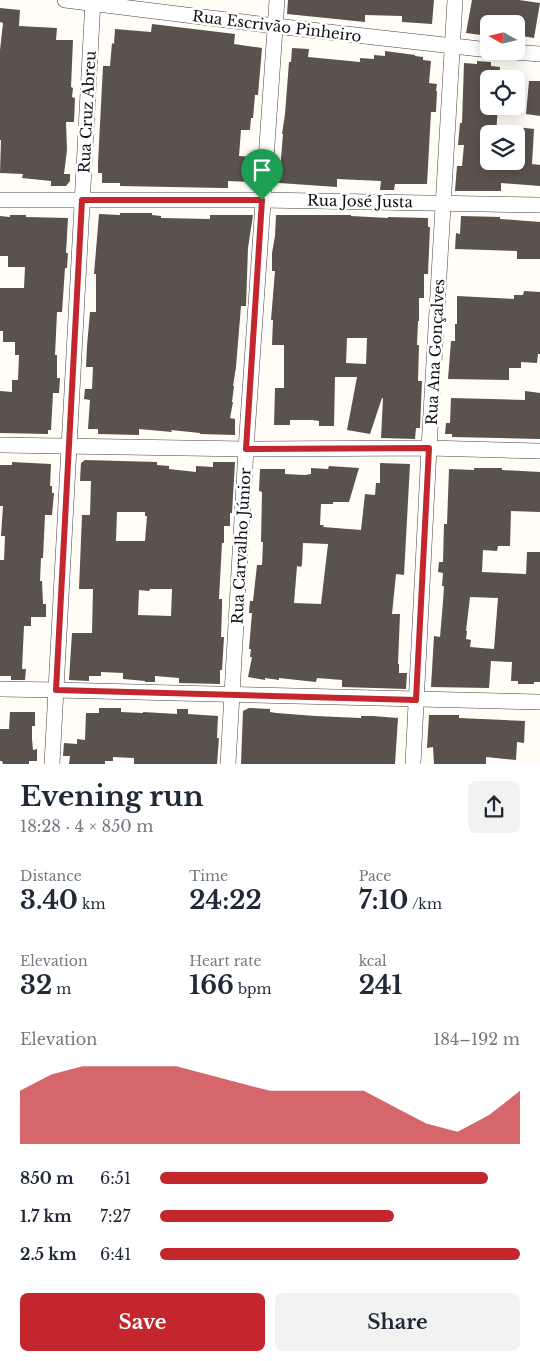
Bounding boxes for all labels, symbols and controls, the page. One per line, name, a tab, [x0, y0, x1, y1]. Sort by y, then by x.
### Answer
street label: Rua Escrivão Pinheiro	[191, 6, 363, 46]
north arrow	[480, 15, 525, 60]
map controls	[480, 15, 525, 170]
street label: Rua Cruz Abreu	[74, 50, 100, 174]
button: locate	[480, 70, 525, 115]
button: layers	[480, 125, 525, 170]
pin	[241, 149, 283, 200]
icon: arrive	[248, 156, 276, 184]
street label: Rua José Justa	[307, 191, 414, 211]
street label: Rua Ana Gonçalves	[422, 278, 448, 426]
street label: Rua Carvalho Júnior	[227, 467, 255, 625]
text: Evening run	[20, 779, 204, 814]
button: share	[468, 781, 520, 833]
text: 18:28 · 4 × 850 m	[20, 816, 154, 836]
text: Distance	[20, 867, 82, 885]
text: Time	[189, 867, 228, 885]
text: Pace	[359, 867, 391, 885]
text: 3.40	[20, 885, 78, 916]
text: 24:22	[189, 885, 262, 916]
text: 7:10	[359, 885, 408, 916]
text: km	[78, 895, 106, 913]
text: /km	[408, 895, 442, 913]
text: Elevation	[20, 952, 88, 970]
text: Heart rate	[189, 952, 261, 970]
text: kcal	[359, 952, 387, 970]
text: 32	[20, 970, 52, 1001]
text: 166	[189, 970, 234, 1001]
text: 241	[359, 970, 402, 1001]
text: m	[52, 980, 71, 998]
text: bpm	[234, 980, 272, 998]
text: Elevation	[20, 1029, 97, 1049]
text: 184–192 m	[433, 1029, 520, 1049]
text: 850 m	[20, 1168, 74, 1188]
text: 6:51	[100, 1168, 131, 1188]
text: 1.7 km	[20, 1206, 72, 1226]
text: 7:27	[100, 1206, 130, 1226]
text: 2.5 km	[20, 1244, 77, 1264]
text: 6:41	[100, 1244, 131, 1264]
button: Save	[20, 1293, 265, 1351]
button: Share	[275, 1293, 520, 1351]

